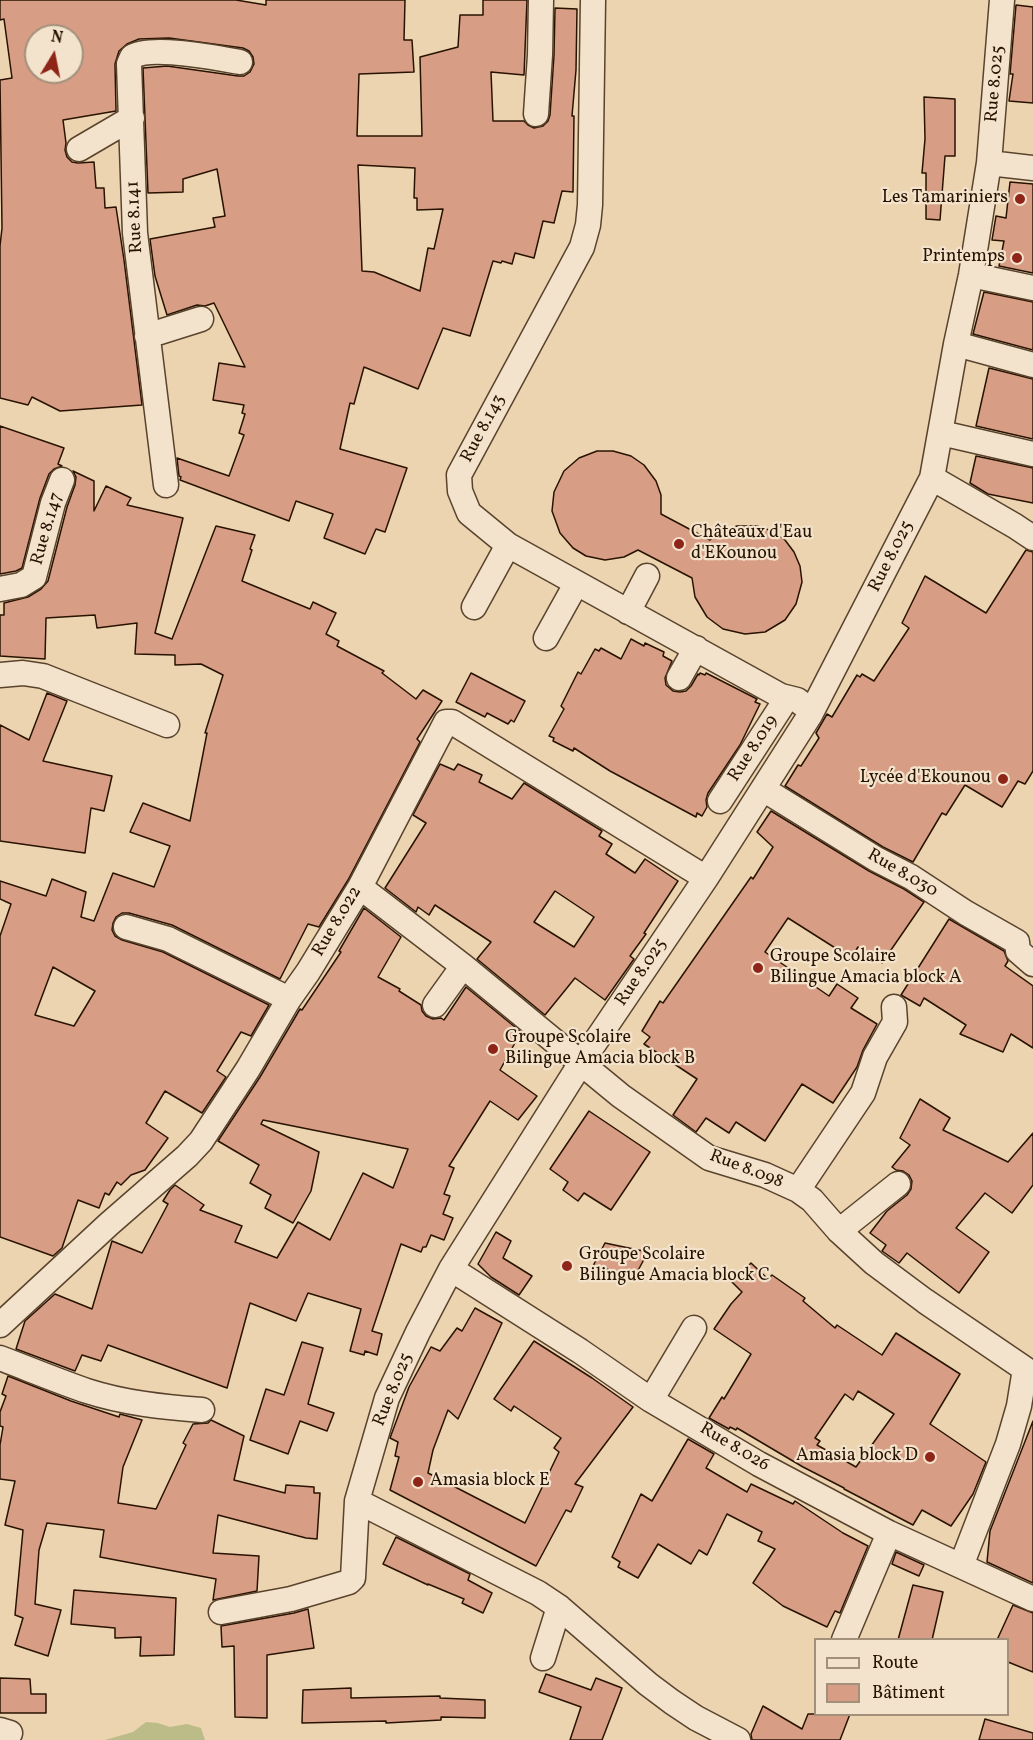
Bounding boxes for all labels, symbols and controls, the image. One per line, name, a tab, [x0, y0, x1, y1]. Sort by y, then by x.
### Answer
north arrow	[24, 24, 84, 84]
text: N	[49, 26, 64, 50]
street label: Rue 8.025	[982, 45, 1010, 123]
street label: Rue 8.141	[123, 180, 149, 254]
place label: Les Tamariniers	[882, 188, 1008, 210]
marker: Les Tamariniers	[1013, 192, 1027, 206]
place label: Printemps	[922, 247, 1005, 269]
marker: Printemps	[1010, 251, 1024, 265]
street label: Rue 8.143	[457, 391, 511, 467]
street label: Rue 8.147	[27, 490, 69, 568]
street label: Rue 8.025	[865, 518, 919, 596]
place label: Châteaux d'Eau d'EKounou	[691, 523, 812, 566]
marker: Châteaux d'Eau d'EKounou	[672, 537, 686, 551]
street label: Rue 8.019	[724, 712, 784, 786]
place label: Lycée d'Ekounou	[860, 768, 991, 790]
marker: Lycée d'Ekounou	[996, 772, 1010, 786]
street label: Rue 8.030	[863, 845, 941, 903]
street label: Rue 8.022	[309, 883, 367, 961]
street label: Rue 8.025	[611, 935, 673, 1011]
place label: Groupe Scolaire Bilingue Amacia block A	[770, 947, 962, 990]
marker: Groupe Scolaire Bilingue Amacia block A	[751, 961, 765, 975]
place label: Groupe Scolaire Bilingue Amacia block B	[505, 1028, 695, 1070]
marker: Groupe Scolaire Bilingue Amacia block B	[486, 1042, 500, 1056]
street label: Rue 8.098	[706, 1146, 786, 1194]
place label: Groupe Scolaire Bilingue Amacia block C	[579, 1245, 770, 1288]
marker: Groupe Scolaire Bilingue Amacia block C	[560, 1259, 574, 1273]
street label: Rue 8.025	[370, 1350, 418, 1430]
street label: Rue 8.026	[695, 1419, 773, 1477]
place label: Amasia block D	[796, 1446, 918, 1468]
marker: Amasia block D	[923, 1450, 937, 1464]
place label: Amasia block E	[430, 1471, 550, 1493]
marker: Amasia block E	[411, 1475, 425, 1489]
legend	[814, 1638, 1009, 1716]
text: Route	[872, 1651, 918, 1676]
text: Bâtiment	[872, 1681, 945, 1706]

